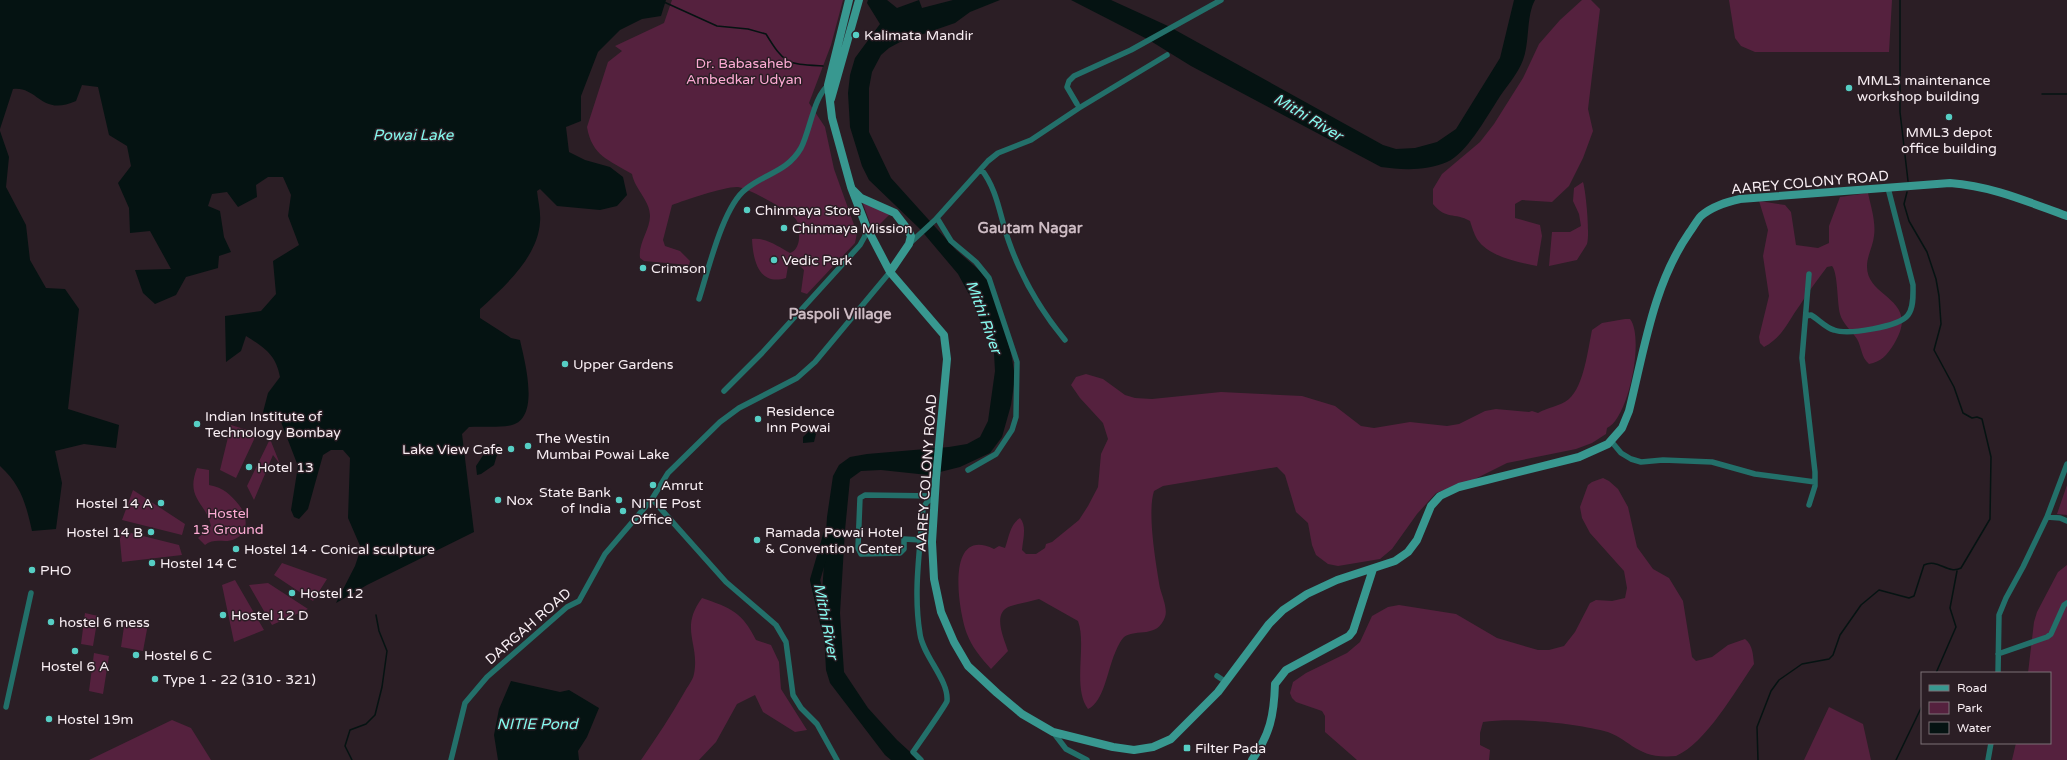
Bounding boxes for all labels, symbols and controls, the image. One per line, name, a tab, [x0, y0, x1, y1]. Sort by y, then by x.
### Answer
place label: Kalimata Mandir	[864, 27, 974, 44]
marker: Kalimata Mandir	[851, 30, 861, 40]
park label: Dr. Babasaheb Ambedkar Udyan	[686, 55, 802, 88]
place label: MML3 maintenance workshop building	[1857, 72, 1991, 105]
marker: MML3 maintenance workshop building	[1844, 83, 1854, 93]
water label: Mithi River	[1270, 89, 1348, 146]
marker: MML3 depot office building	[1944, 112, 1954, 122]
place label: MML3 depot office building	[1901, 124, 1997, 157]
water label: Powai Lake	[373, 126, 455, 144]
street label: AAREY COLONY ROAD	[1730, 167, 1890, 198]
place label: Chinmaya Store	[755, 202, 860, 219]
marker: Chinmaya Store	[742, 205, 752, 215]
district label: Gautam Nagar	[978, 219, 1083, 238]
place label: Chinmaya Mission	[792, 220, 913, 237]
marker: Chinmaya Mission	[779, 223, 789, 233]
place label: Vedic Park	[782, 252, 853, 269]
marker: Vedic Park	[769, 255, 779, 265]
place label: Crimson	[651, 260, 706, 277]
marker: Crimson	[638, 263, 648, 273]
water label: Mithi River	[962, 278, 1006, 358]
district label: Paspoli Village	[788, 305, 892, 324]
place label: Upper Gardens	[573, 356, 674, 373]
marker: Upper Gardens	[560, 359, 570, 369]
street label: AAREY COLONY ROAD	[912, 394, 940, 553]
place label: Residence Inn Powai	[766, 403, 835, 436]
place label: Indian Institute of Technology Bombay	[205, 408, 341, 441]
marker: Residence Inn Powai	[753, 414, 763, 424]
marker: Indian Institute of Technology Bombay	[192, 419, 202, 429]
place label: The Westin Mumbai Powai Lake	[536, 430, 670, 463]
place label: Lake View Cafe	[402, 441, 503, 458]
marker: The Westin Mumbai Powai Lake	[523, 441, 533, 451]
marker: Lake View Cafe	[506, 444, 516, 454]
place label: Hotel 13	[257, 459, 314, 476]
marker: Hotel 13	[244, 462, 254, 472]
place label: Amrut	[661, 477, 704, 494]
marker: Amrut	[648, 480, 658, 490]
place label: State Bank of India	[539, 484, 611, 517]
place label: Nox	[506, 492, 533, 509]
place label: Hostel 14 A	[75, 495, 153, 512]
marker: Nox	[493, 495, 503, 505]
marker: State Bank of India	[614, 495, 624, 505]
place label: NITIE Post Office	[631, 495, 702, 528]
marker: Hostel 14 A	[156, 498, 166, 508]
park label: Hostel 13 Ground	[192, 505, 264, 538]
marker: NITIE Post Office	[618, 506, 628, 516]
place label: Hostel 14 B	[66, 524, 143, 541]
place label: Ramada Powai Hotel & Convention Center	[765, 524, 903, 557]
marker: Hostel 14 B	[146, 527, 156, 537]
marker: Ramada Powai Hotel & Convention Center	[752, 535, 762, 545]
place label: Hostel 14 - Conical sculpture	[244, 541, 435, 558]
marker: Hostel 14 - Conical sculpture	[231, 544, 241, 554]
place label: Hostel 14 C	[160, 555, 237, 572]
marker: Hostel 14 C	[147, 558, 157, 568]
place label: PHO	[40, 562, 71, 579]
marker: PHO	[27, 565, 37, 575]
water label: Mithi River	[810, 581, 843, 663]
place label: Hostel 12	[300, 585, 363, 602]
street label: DARGAH ROAD	[482, 585, 575, 668]
marker: Hostel 12	[287, 588, 297, 598]
place label: Hostel 12 D	[231, 607, 309, 624]
marker: Hostel 12 D	[218, 610, 228, 620]
place label: hostel 6 mess	[59, 614, 150, 631]
marker: hostel 6 mess	[46, 617, 56, 627]
marker: Hostel 6 A	[70, 646, 80, 656]
place label: Hostel 6 C	[144, 647, 212, 664]
marker: Hostel 6 C	[131, 650, 141, 660]
place label: Hostel 6 A	[41, 658, 109, 675]
place label: Type 1 - 22 (310 - 321)	[163, 671, 316, 688]
legend	[1921, 672, 2051, 744]
marker: Type 1 - 22 (310 - 321)	[150, 674, 160, 684]
text: Road	[1957, 681, 1987, 695]
text: Park	[1957, 701, 1983, 715]
place label: Hostel 19m	[57, 711, 133, 728]
marker: Hostel 19m	[44, 714, 54, 724]
water label: NITIE Pond	[497, 715, 579, 733]
text: Water	[1957, 721, 1992, 735]
place label: Filter Pada	[1195, 740, 1266, 757]
marker: Filter Pada	[1182, 743, 1192, 753]

